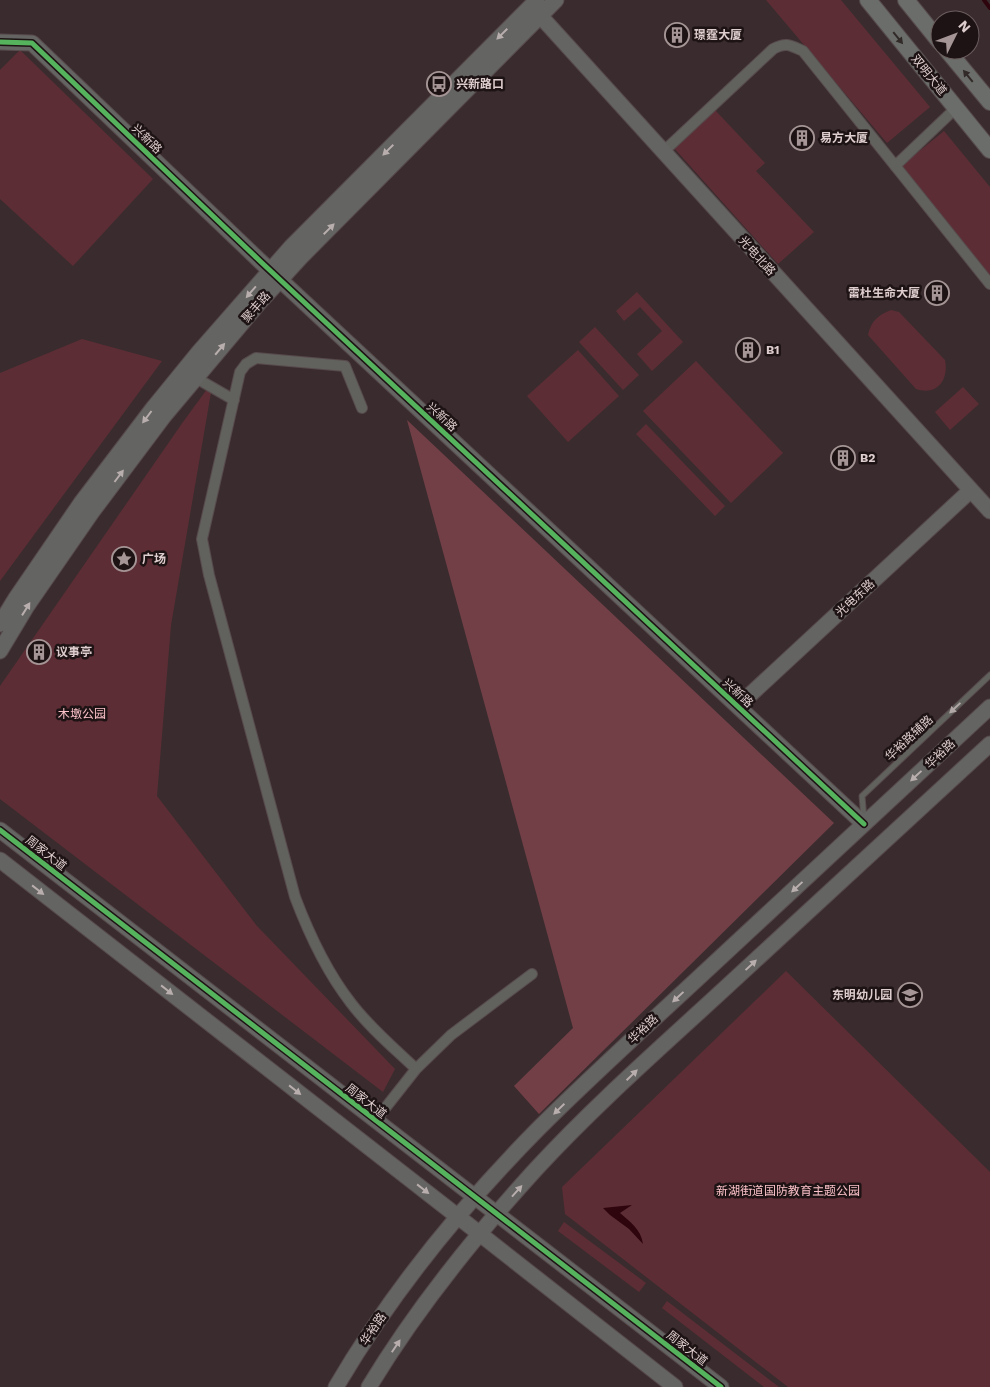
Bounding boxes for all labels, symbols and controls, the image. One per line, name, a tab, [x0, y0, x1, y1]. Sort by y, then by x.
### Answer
north arrow	[930, 10, 980, 60]
text: N	[955, 17, 974, 36]
building icon: 璟霆大厦	[664, 22, 690, 48]
one-way arrow	[496, 28, 508, 40]
place label: 璟霆大厦	[694, 28, 742, 42]
one-way arrow	[893, 31, 904, 44]
street label: 双明大道	[908, 52, 950, 98]
one-way arrow	[963, 70, 974, 83]
bus stop icon: 兴新路口	[426, 71, 452, 97]
place label: 兴新路口	[456, 77, 504, 91]
street label: 兴新路	[129, 121, 165, 157]
building icon: 易方大厦	[789, 125, 815, 151]
place label: 易方大厦	[820, 131, 868, 145]
one-way arrow	[382, 144, 394, 156]
one-way arrow	[323, 223, 335, 235]
street label: 光电北路	[736, 233, 778, 279]
building icon: 雷杜生命大厦	[924, 280, 950, 306]
one-way arrow	[245, 285, 256, 298]
place label: 雷杜生命大厦	[848, 286, 920, 300]
street label: 聚丰路	[239, 289, 273, 325]
building icon: B1	[735, 337, 761, 363]
place label: B1	[766, 343, 779, 357]
one-way arrow	[214, 344, 226, 356]
street label: 兴新路	[424, 400, 460, 434]
one-way arrow	[141, 410, 152, 423]
building icon: B2	[830, 445, 856, 471]
place label: B2	[860, 451, 875, 465]
one-way arrow	[114, 469, 124, 483]
place icon: 广场	[111, 546, 137, 572]
place label: 广场	[142, 552, 166, 566]
street label: 光电东路	[833, 577, 877, 619]
one-way arrow	[21, 603, 30, 616]
building icon: 议事亭	[26, 639, 52, 665]
place label: 议事亭	[56, 645, 92, 659]
street label: 兴新路	[720, 676, 756, 710]
one-way arrow	[949, 702, 961, 714]
park label: 木墩公园	[58, 707, 106, 721]
street label: 华裕路辅路	[882, 712, 936, 764]
street label: 华裕路	[922, 737, 958, 771]
one-way arrow	[910, 770, 922, 782]
street label: 周家大道	[23, 833, 69, 873]
one-way arrow	[791, 881, 803, 893]
one-way arrow	[32, 885, 45, 896]
one-way arrow	[744, 959, 756, 971]
school or university icon: 东明幼儿园	[897, 982, 923, 1008]
one-way arrow	[160, 984, 173, 995]
place label: 东明幼儿园	[832, 988, 892, 1002]
one-way arrow	[672, 991, 684, 1003]
street label: 华裕路	[625, 1012, 661, 1046]
one-way arrow	[625, 1069, 637, 1081]
street label: 周家大道	[343, 1081, 389, 1121]
one-way arrow	[288, 1084, 301, 1095]
one-way arrow	[554, 1103, 566, 1115]
one-way arrow	[417, 1184, 430, 1195]
park label: 新湖街道国防教育主题公园	[716, 1184, 860, 1198]
one-way arrow	[511, 1185, 523, 1197]
street label: 华裕路	[357, 1310, 389, 1348]
street label: 周家大道	[664, 1328, 710, 1368]
one-way arrow	[391, 1340, 401, 1353]

